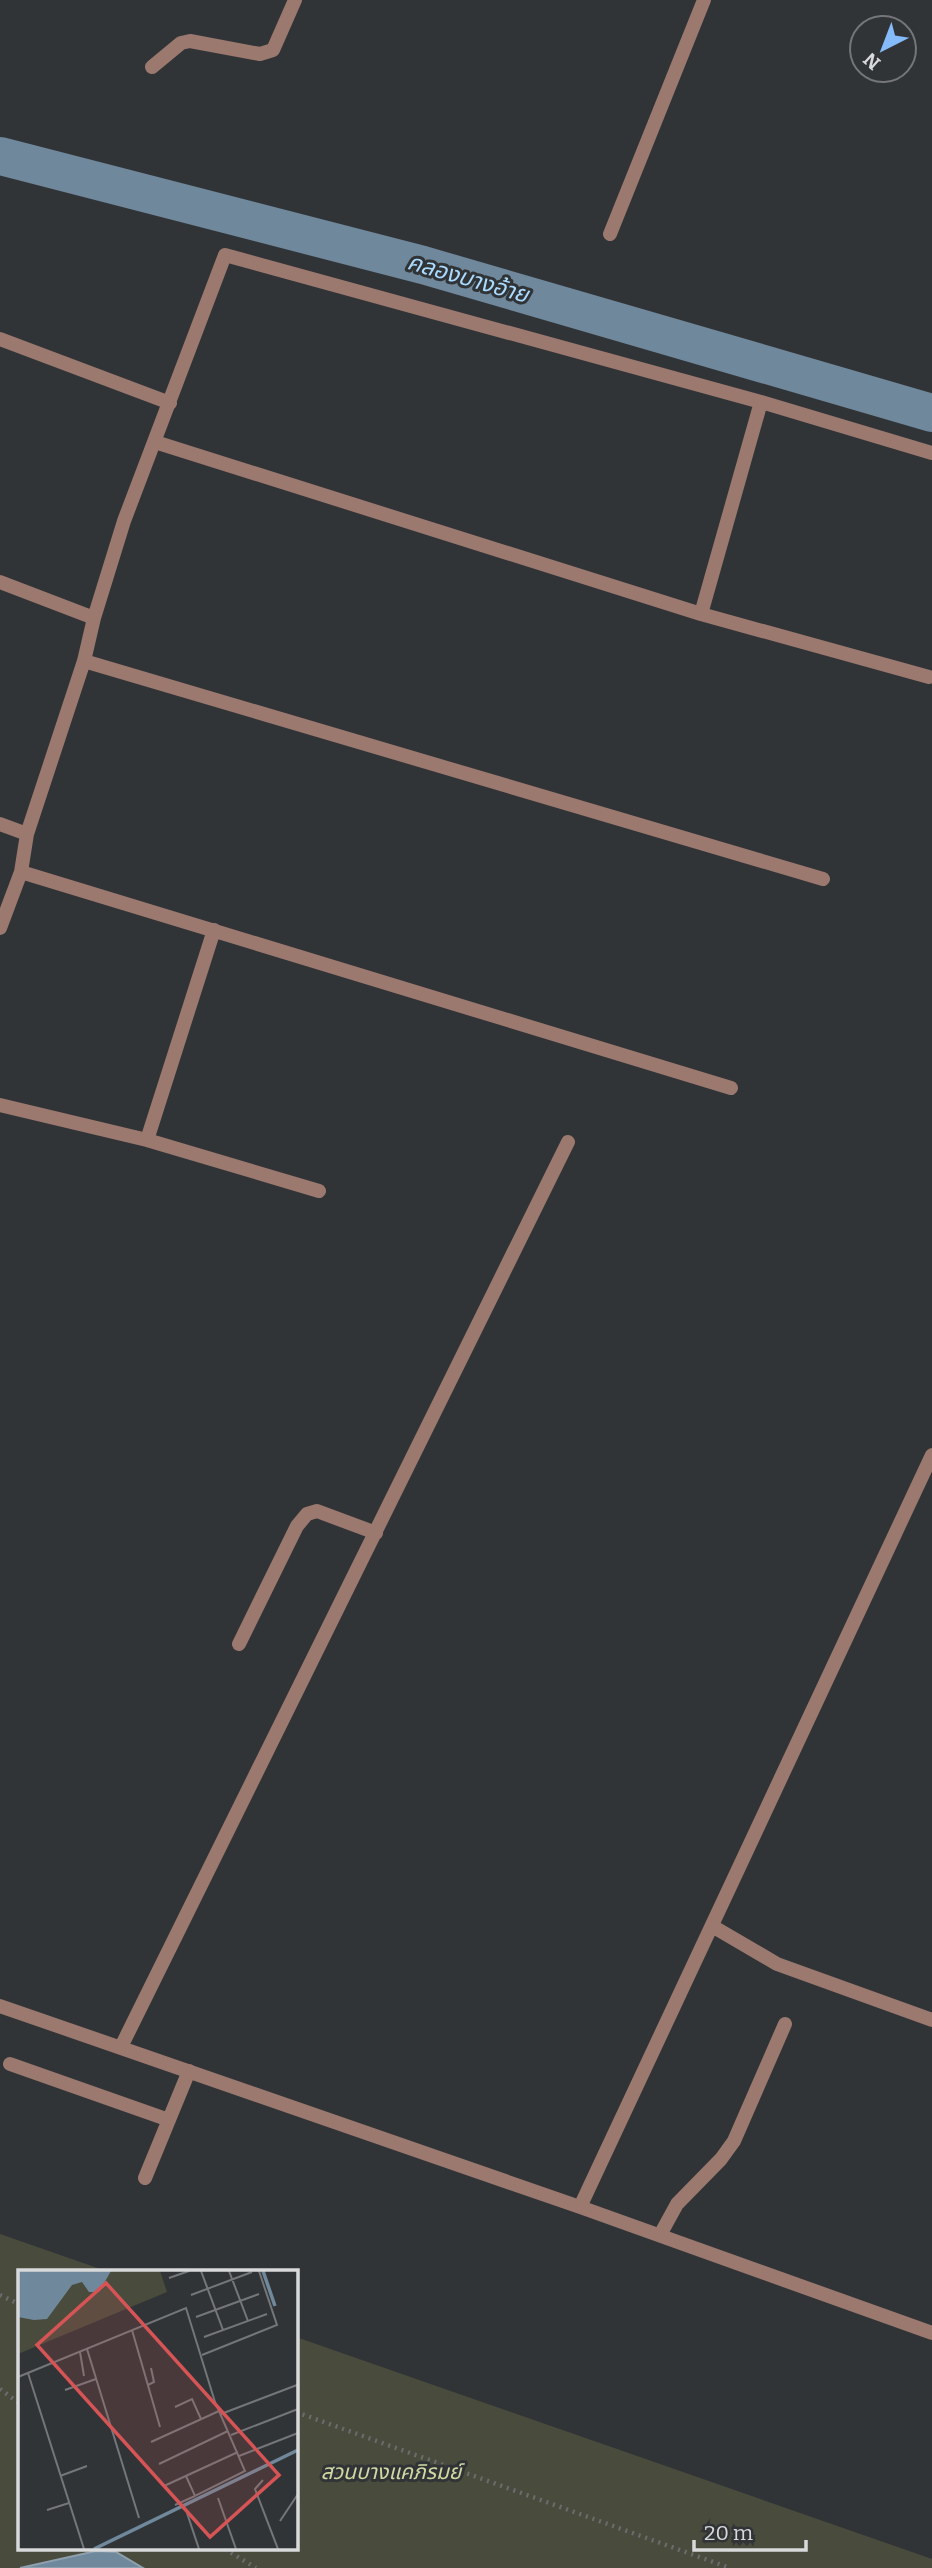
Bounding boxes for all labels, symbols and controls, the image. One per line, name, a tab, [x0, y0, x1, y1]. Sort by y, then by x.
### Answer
north arrow	[848, 14, 918, 84]
text: N	[859, 48, 885, 75]
water label: คลองบางอ้าย	[404, 247, 533, 309]
inset map	[18, 2270, 298, 2550]
park label: สวนบางแคภิรมย์	[321, 2459, 465, 2485]
scale bar	[694, 2508, 806, 2552]
text: 20 m	[704, 2520, 753, 2546]

